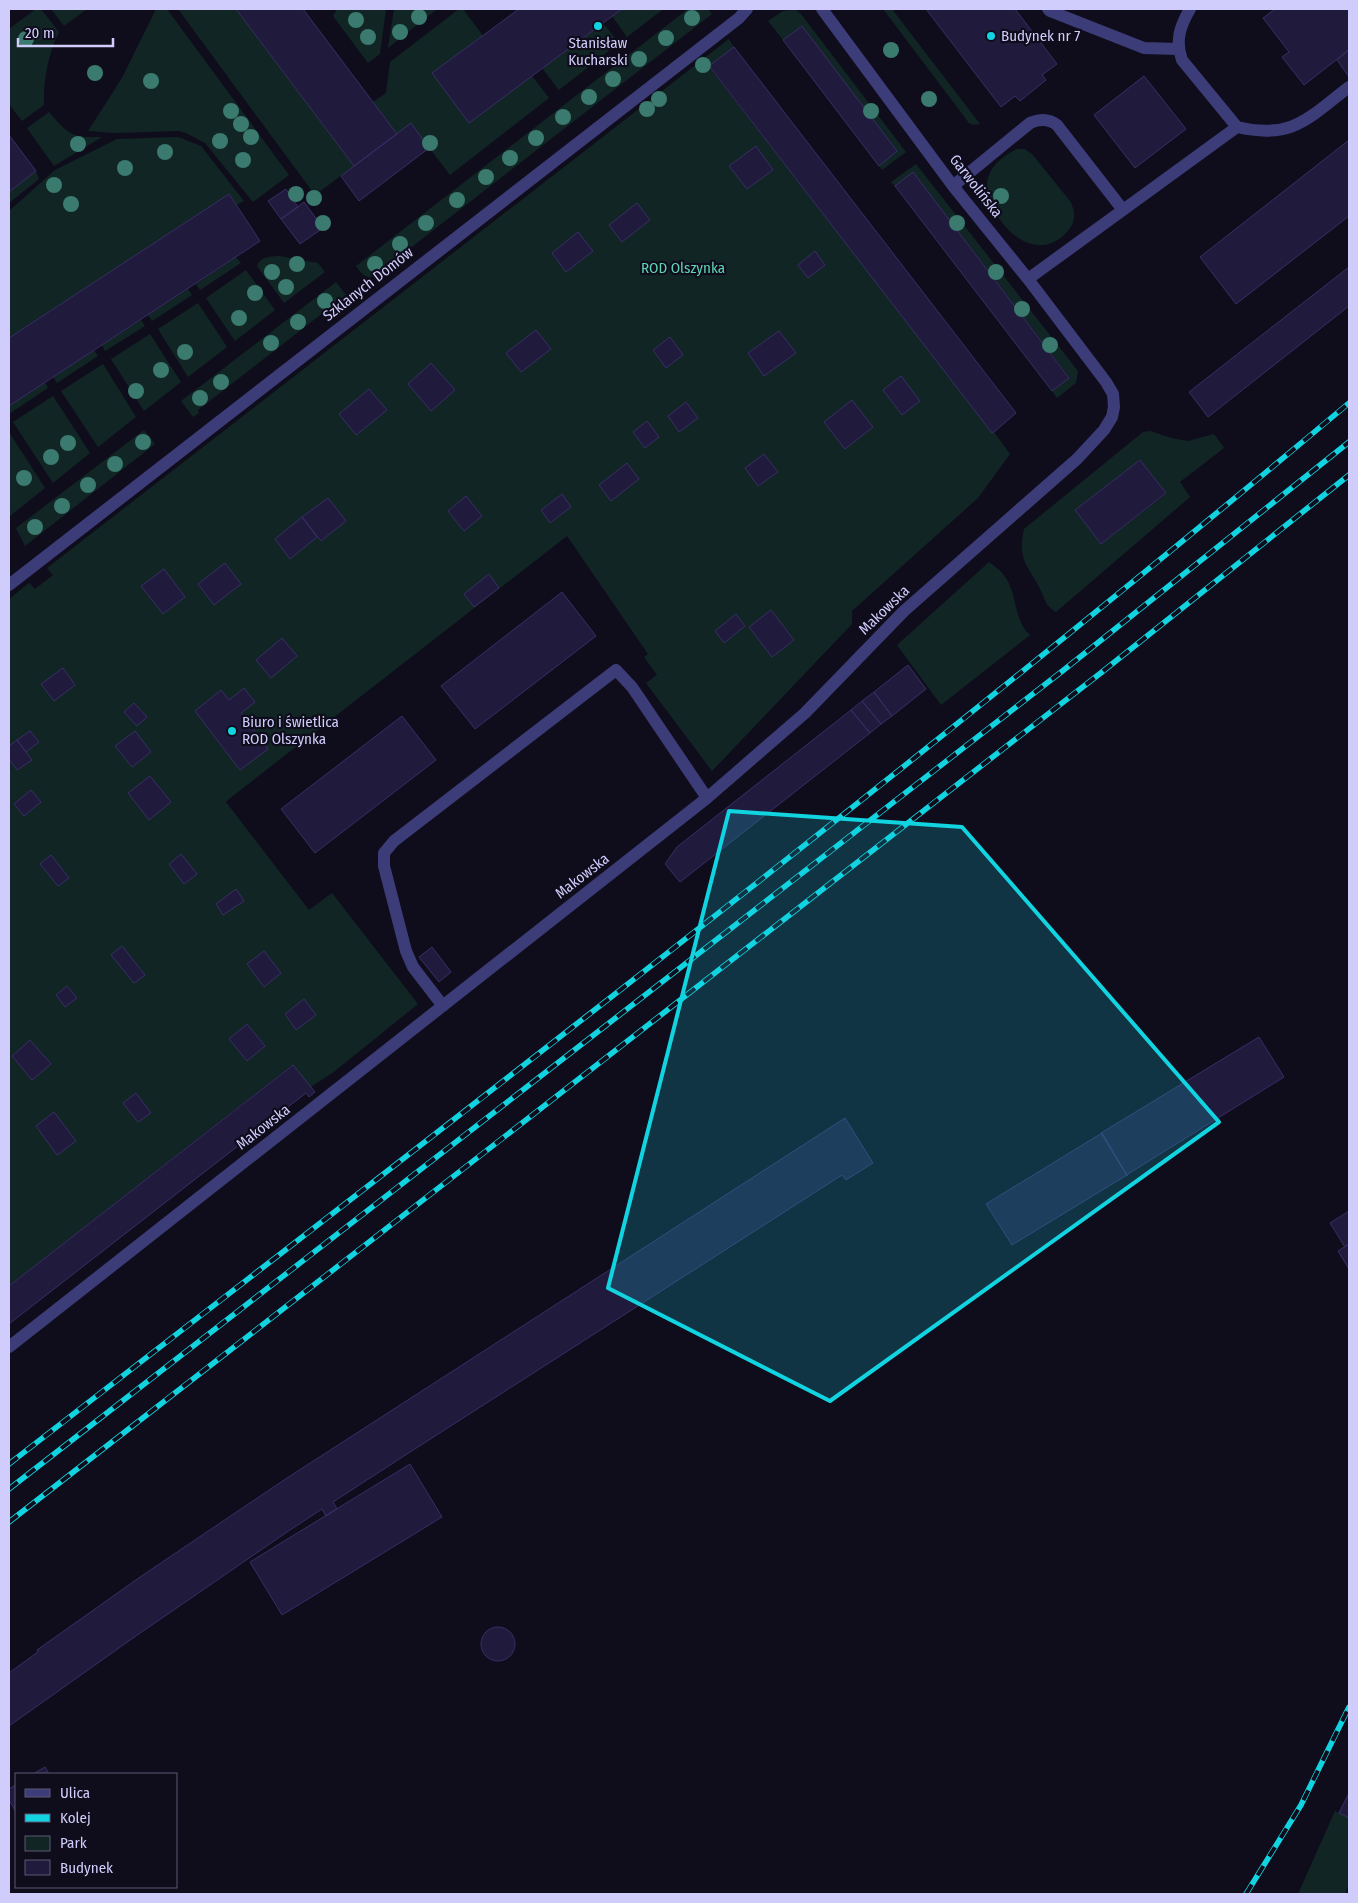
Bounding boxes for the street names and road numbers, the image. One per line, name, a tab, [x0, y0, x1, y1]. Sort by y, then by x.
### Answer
street label: Garwolińska	[946, 151, 1006, 221]
street label: Szklanych Domów	[319, 243, 417, 325]
street label: Makowska	[855, 582, 913, 638]
street label: Makowska	[552, 849, 612, 903]
street label: Makowska	[233, 1100, 293, 1154]

